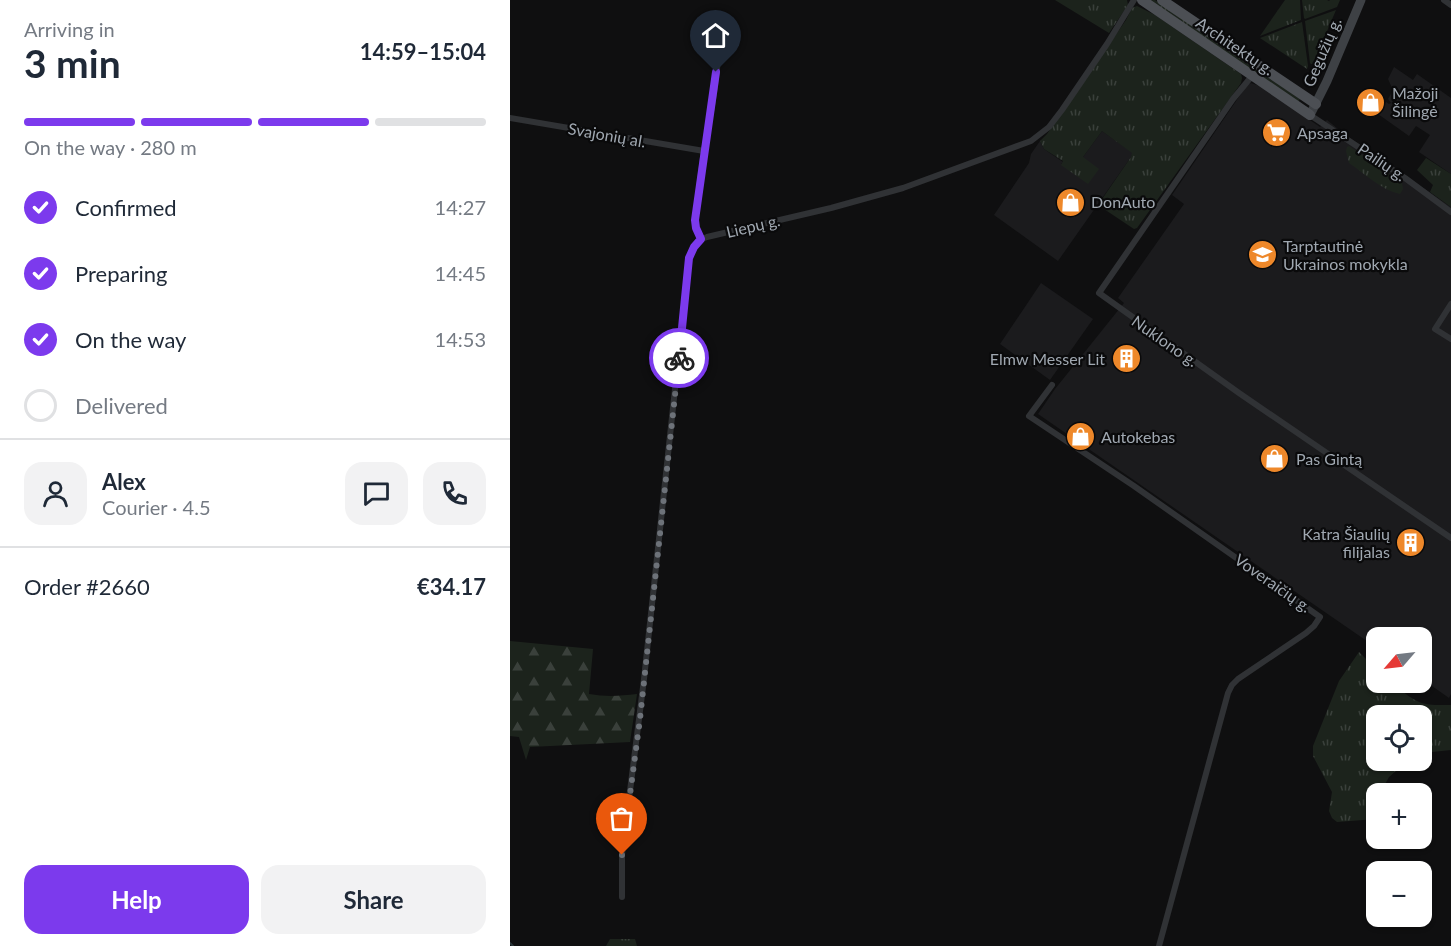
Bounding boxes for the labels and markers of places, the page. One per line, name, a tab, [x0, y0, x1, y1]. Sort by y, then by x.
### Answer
pin	[690, 10, 741, 72]
place label: Mažoji Šilingė	[1392, 83, 1438, 120]
shop icon: Mažoji Šilingė	[1355, 86, 1387, 118]
supermarket icon: Apsaga	[1260, 117, 1292, 149]
place label: Apsaga	[1297, 123, 1348, 142]
shop icon: DonAuto	[1054, 186, 1086, 218]
place label: DonAuto	[1091, 192, 1155, 211]
place label: Tarptautinė Ukrainos mokykla	[1283, 236, 1408, 273]
school or university icon: Tarptautinė Ukrainos mokykla	[1246, 239, 1278, 271]
building icon: Elmw Messer Lit	[1110, 343, 1142, 375]
place label: Elmw Messer Lit	[990, 349, 1105, 368]
shop icon: Autokebas	[1064, 421, 1096, 453]
place label: Autokebas	[1101, 427, 1175, 446]
shop icon: Pas Gintą	[1259, 443, 1291, 475]
place label: Pas Gintą	[1296, 449, 1362, 468]
place label: Katra Šiaulių filijalas	[1302, 524, 1390, 561]
building icon: Katra Šiaulių filijalas	[1395, 527, 1427, 559]
pin	[596, 793, 647, 855]

